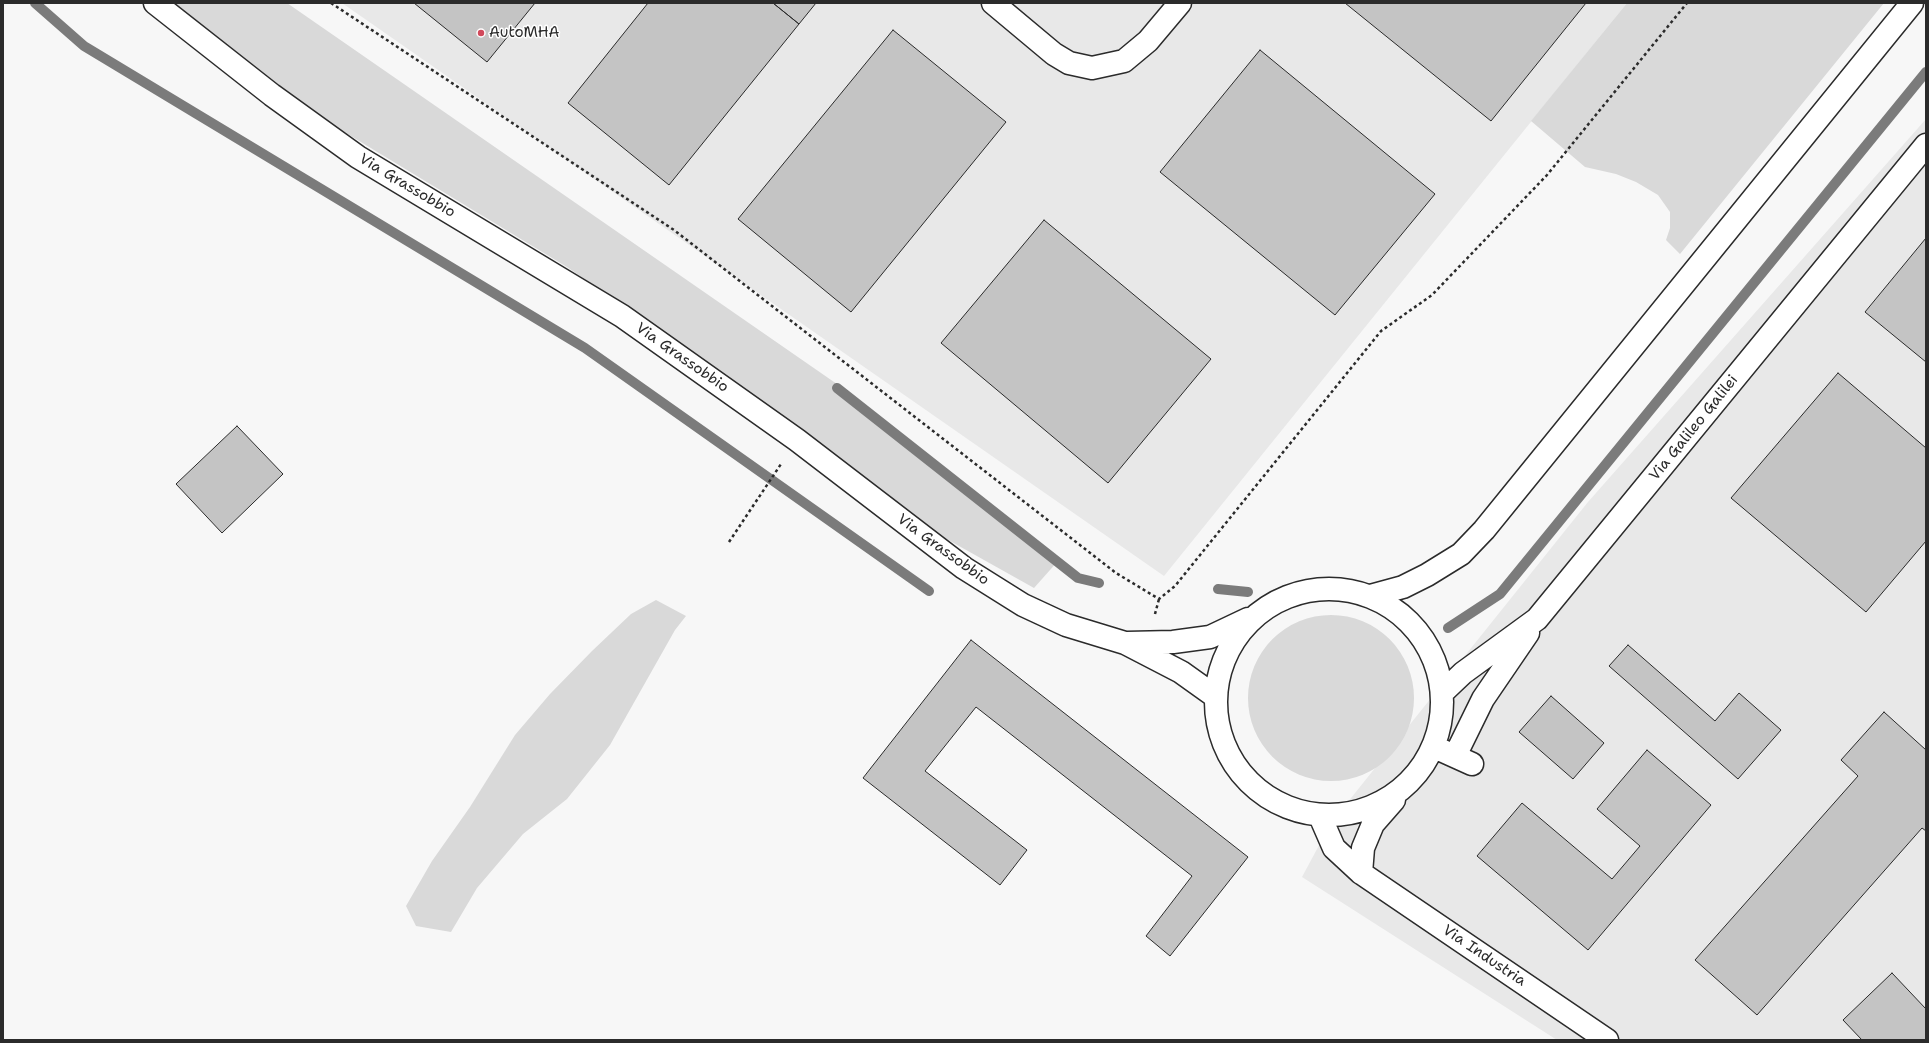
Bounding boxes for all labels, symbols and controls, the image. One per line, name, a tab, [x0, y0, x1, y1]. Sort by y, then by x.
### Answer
place label: AutoMHA	[489, 24, 559, 42]
marker: AutoMHA	[476, 28, 486, 38]
street label: Via Grassobbio	[356, 150, 458, 222]
street label: Via Grassobbio	[632, 319, 732, 397]
street label: Via Galileo Galilei	[1646, 372, 1742, 484]
street label: Via Grassobbio	[894, 511, 992, 589]
street label: Via Industria	[1439, 921, 1529, 991]

